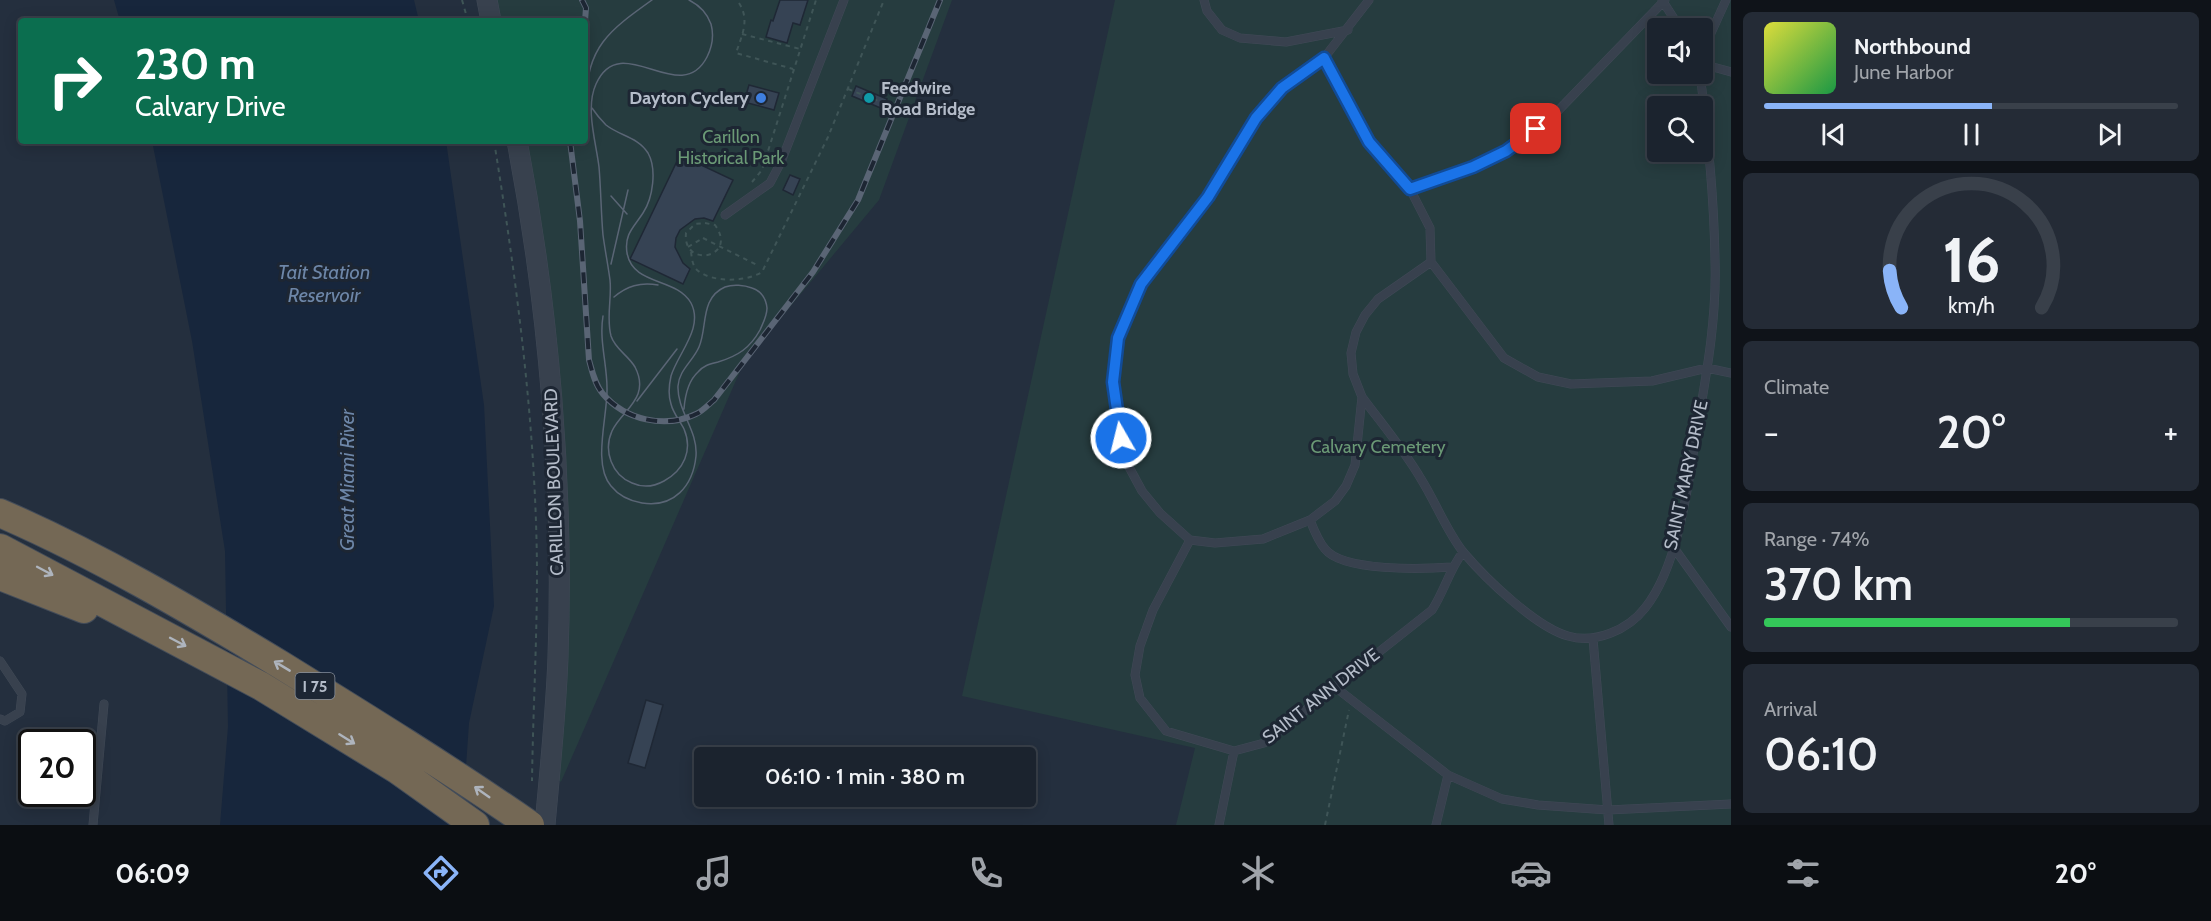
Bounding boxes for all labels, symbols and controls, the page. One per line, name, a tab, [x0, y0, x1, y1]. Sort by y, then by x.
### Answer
map controls	[1647, 18, 1713, 162]
button: sound	[1647, 18, 1713, 84]
text: Northbound	[1854, 33, 1971, 60]
text: 230 m	[135, 38, 255, 90]
icon: right	[36, 42, 114, 120]
text: June Harbor	[1854, 60, 1954, 84]
place label: Feedwire Road Bridge	[881, 77, 975, 120]
place label: Dayton Cyclery	[629, 87, 749, 109]
text: Calvary Drive	[135, 90, 286, 123]
marker: Dayton Cyclery	[754, 91, 768, 105]
marker: Feedwire Road Bridge	[862, 91, 876, 105]
button: search	[1647, 96, 1713, 162]
pin	[1510, 103, 1561, 154]
icon: arrive	[1519, 112, 1552, 145]
icon: previous	[1817, 118, 1850, 151]
icon: pause	[1955, 118, 1988, 151]
icon: next	[2093, 118, 2126, 151]
park label: Carillon Historical Park	[678, 126, 785, 169]
text: 16	[1942, 222, 2000, 298]
water label: Tait Station Reservoir	[278, 260, 370, 307]
text: km/h	[1948, 293, 1994, 319]
text: Climate	[1764, 375, 1829, 399]
street label: CARILLON BOULEVARD	[540, 388, 568, 576]
street label: SAINT MARY DRIVE	[1659, 398, 1713, 552]
text: 20°	[1937, 405, 2005, 459]
position arrow	[1089, 406, 1153, 470]
water label: Great Miami River	[335, 408, 359, 551]
text: −	[1764, 412, 1779, 452]
text: +	[2163, 412, 2178, 452]
park label: Calvary Cemetery	[1310, 436, 1446, 458]
text: Range · 74%	[1764, 527, 1870, 551]
text: 370 km	[1764, 557, 1913, 611]
one-way arrow	[36, 565, 53, 577]
one-way arrow	[169, 636, 187, 648]
street label: SAINT ANN DRIVE	[1258, 643, 1384, 749]
one-way arrow	[274, 659, 291, 671]
road number: I 75	[296, 673, 334, 699]
text: Arrival	[1764, 697, 1817, 721]
text: 06:10	[1764, 727, 1878, 781]
speed limit sign: 20	[18, 729, 96, 807]
one-way arrow	[338, 733, 355, 745]
text: 06:10 · 1 min · 380 m	[765, 763, 965, 790]
one-way arrow	[475, 786, 491, 798]
icon: directions	[420, 852, 462, 894]
icon: music	[693, 852, 735, 894]
icon: phone	[965, 852, 1007, 894]
icon: climate	[1237, 852, 1279, 894]
icon: car	[1510, 852, 1552, 894]
icon: filters	[1782, 852, 1824, 894]
text: 06:09	[115, 857, 190, 890]
text: 20°	[2055, 857, 2096, 890]

